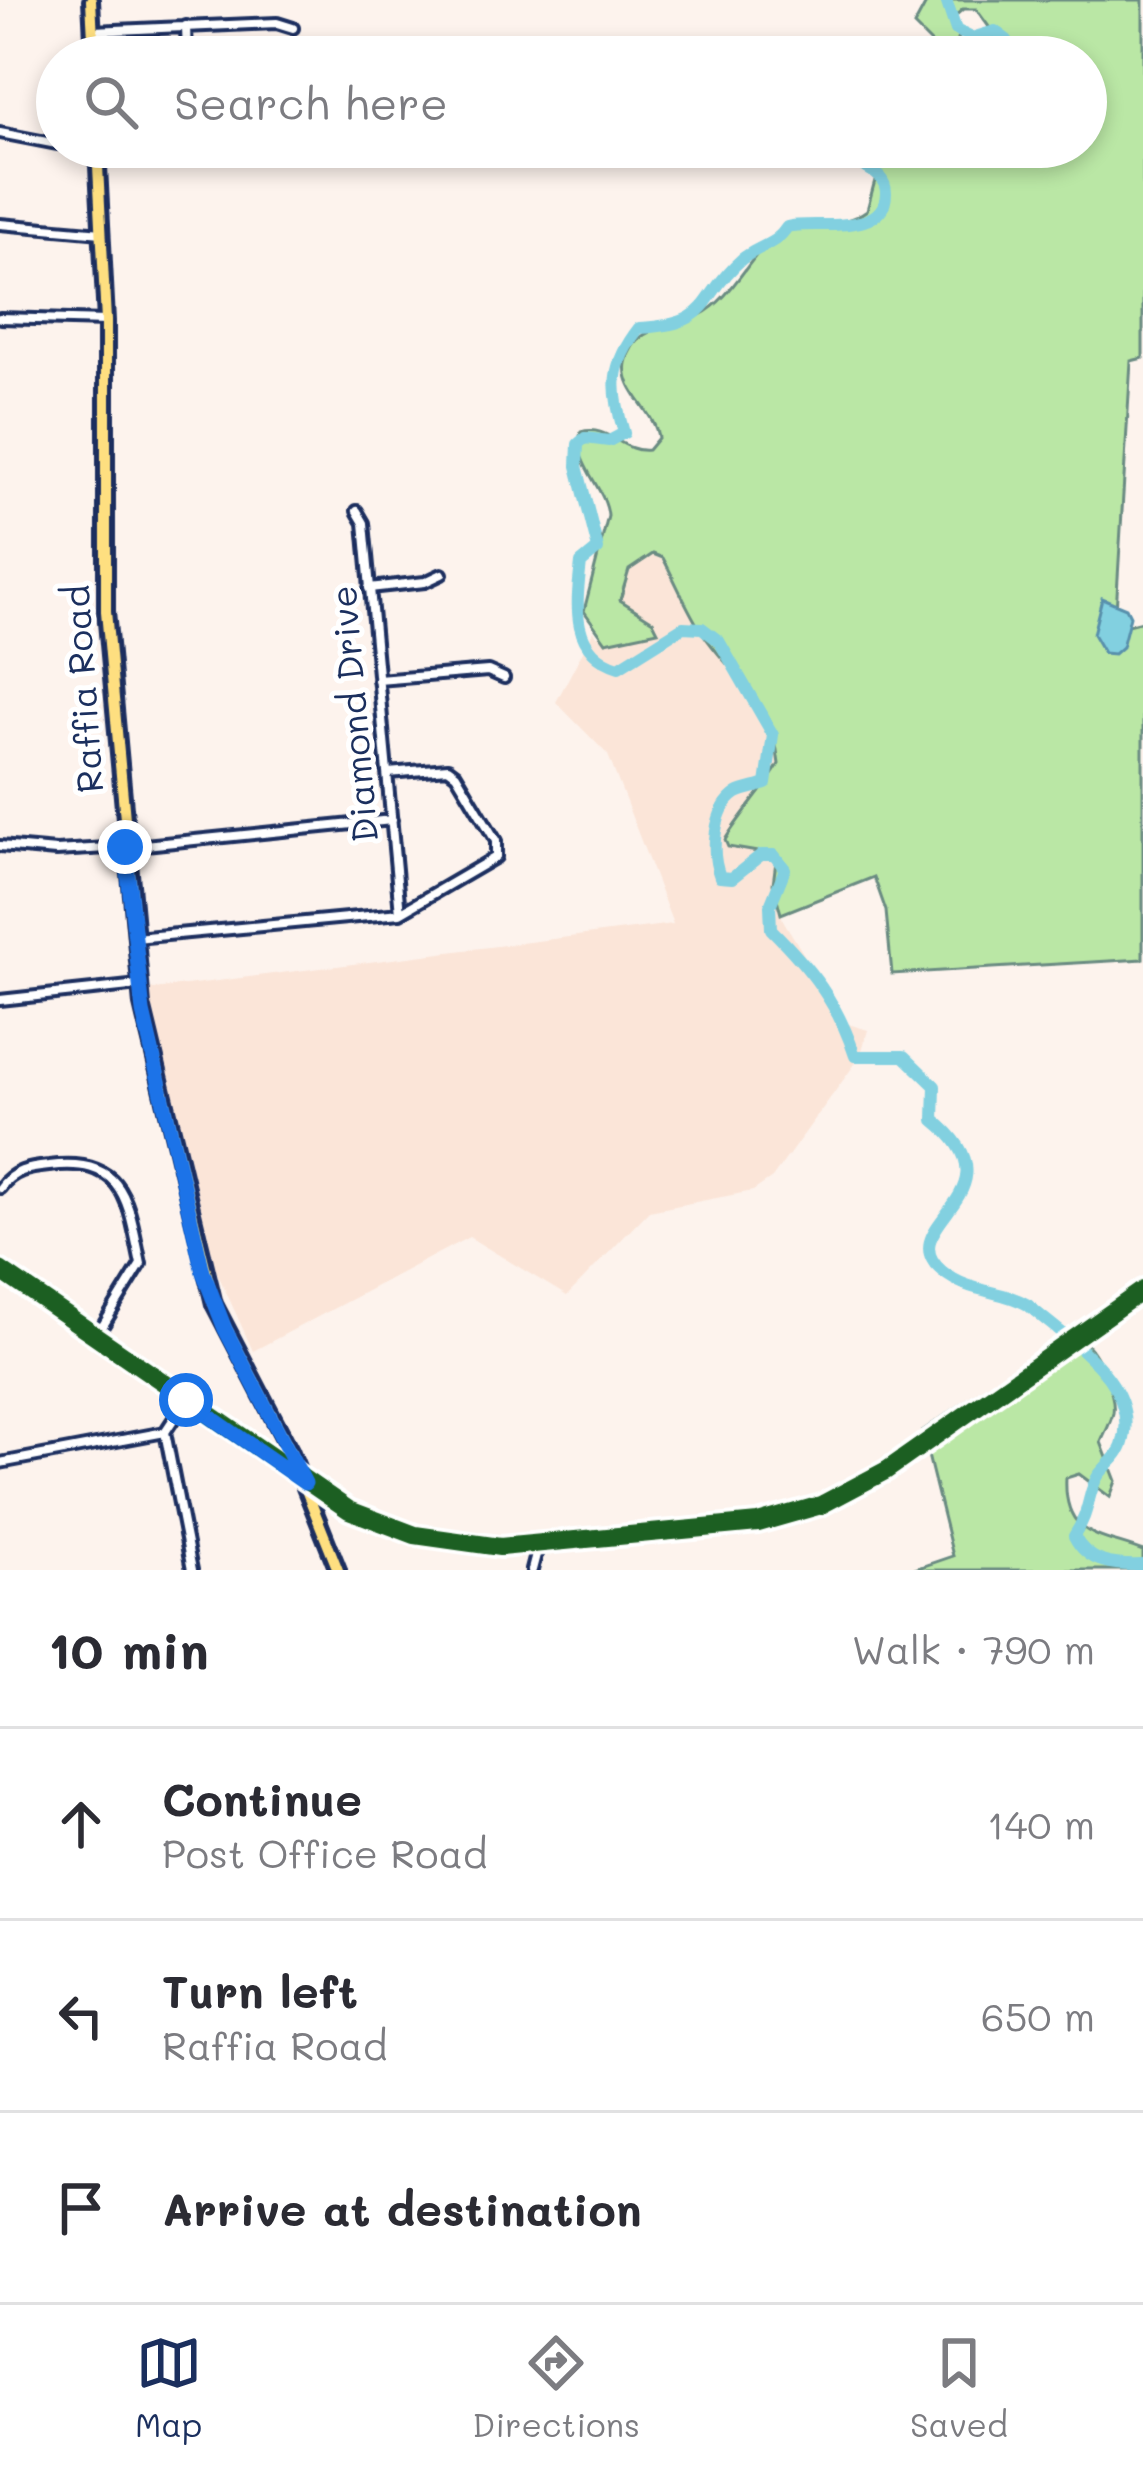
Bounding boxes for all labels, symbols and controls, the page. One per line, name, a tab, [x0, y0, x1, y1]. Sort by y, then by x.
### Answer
search box	[36, 36, 1107, 168]
icon: search	[78, 69, 144, 135]
text: Search here	[174, 73, 448, 131]
street label: Raffia Road	[51, 584, 112, 795]
street label: Diamond Drive	[318, 584, 387, 845]
route end	[98, 820, 152, 874]
route start	[159, 1373, 213, 1427]
text: 10 min	[48, 1615, 209, 1682]
text: Walk · 790 m	[852, 1623, 1095, 1674]
text: Continue	[162, 1769, 362, 1827]
icon: ahead	[48, 1791, 114, 1857]
text: 140 m	[987, 1798, 1095, 1849]
text: Post Office Road	[162, 1827, 487, 1878]
text: Turn left	[162, 1961, 358, 2019]
icon: left	[48, 1983, 114, 2049]
text: 650 m	[981, 1990, 1095, 2041]
text: Raffia Road	[162, 2019, 388, 2070]
icon: arrive	[48, 2175, 114, 2241]
text: Arrive at destination	[162, 2179, 642, 2237]
tab: Map	[135, 2330, 202, 2445]
tab: Directions	[472, 2330, 640, 2445]
tab: Saved	[910, 2330, 1008, 2445]

